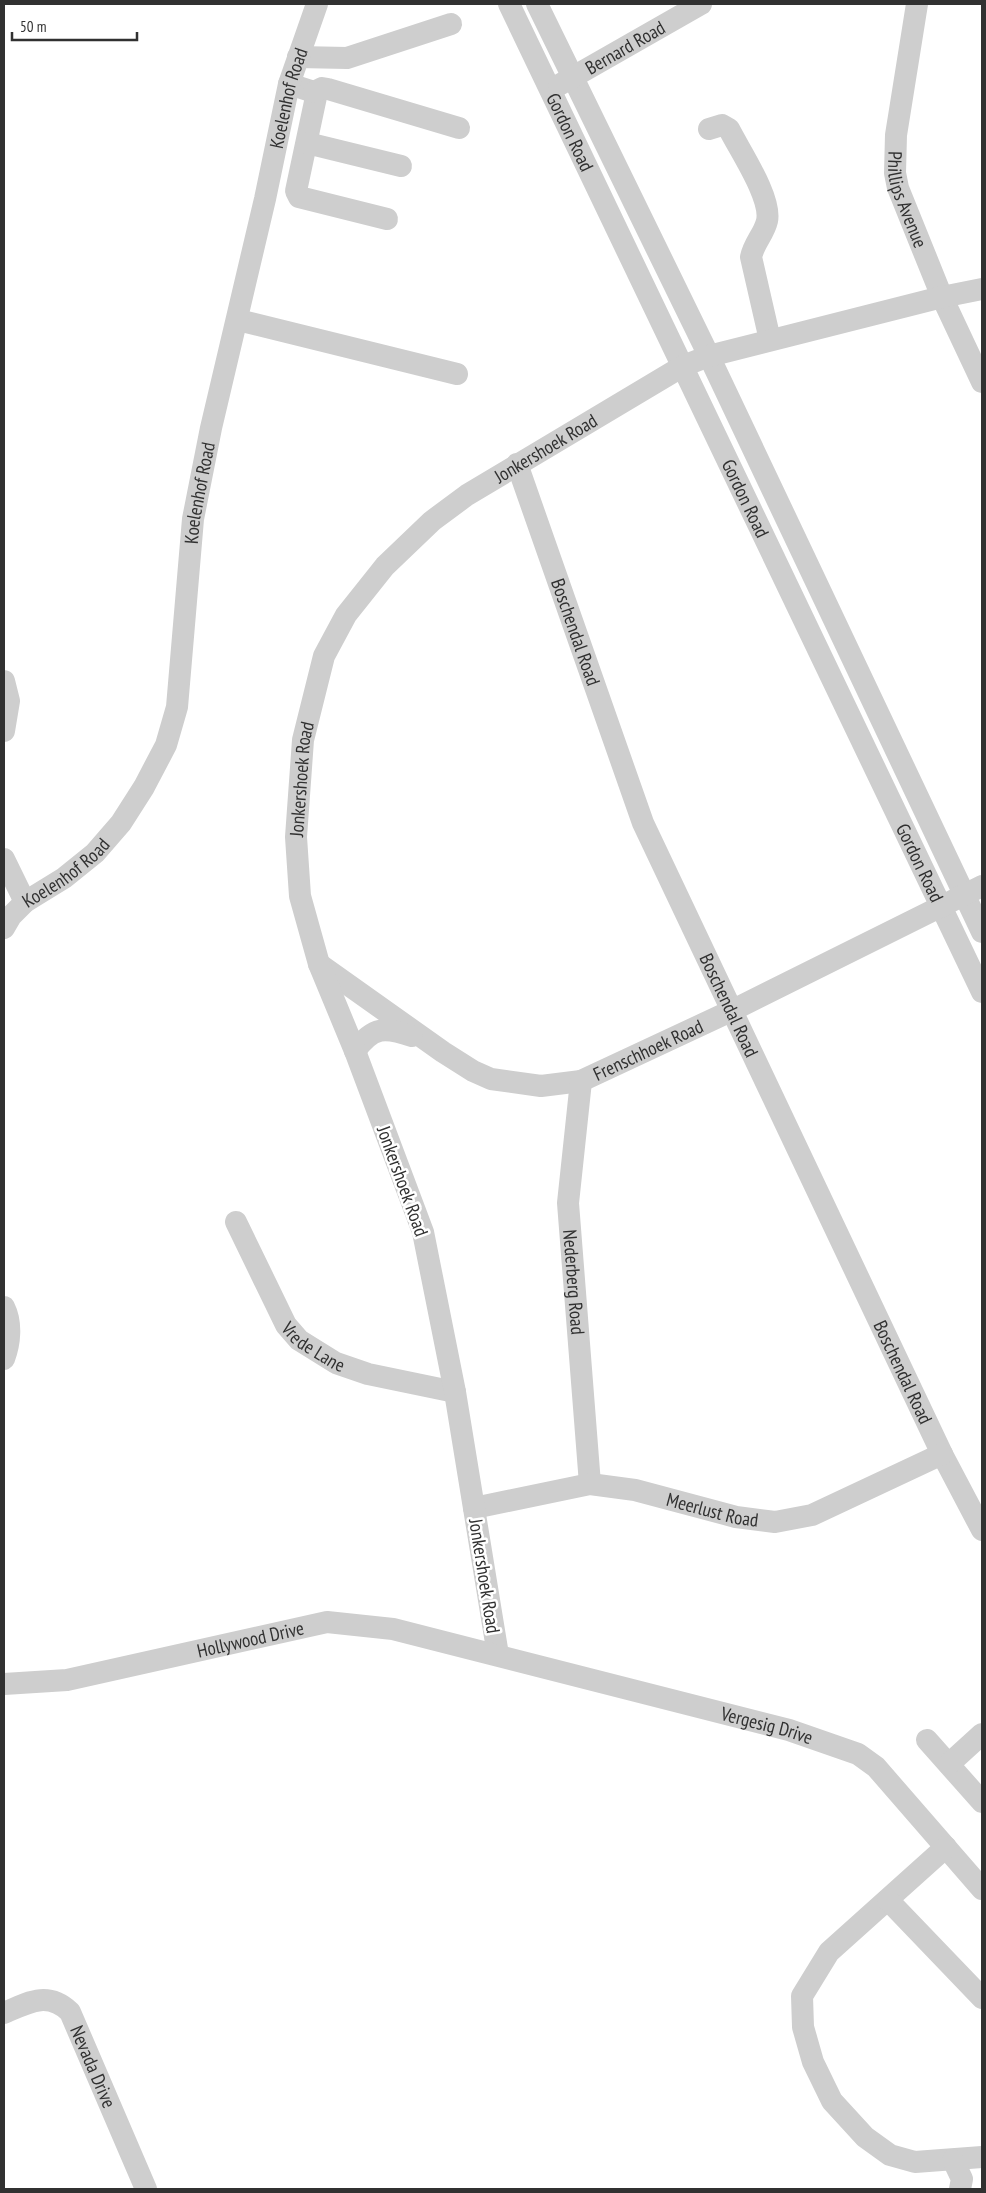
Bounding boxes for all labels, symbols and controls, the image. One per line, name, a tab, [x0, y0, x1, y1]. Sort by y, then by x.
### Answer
scale bar	[12, 10, 138, 42]
street label: Bernard Road	[581, 15, 669, 80]
text: 50 m	[20, 17, 46, 36]
street label: Koelenhof Road	[264, 44, 313, 151]
street label: Gordon Road	[541, 89, 599, 175]
street label: Phillips Avenue	[883, 151, 933, 251]
street label: Jonkershoek Road	[489, 408, 601, 489]
street label: Koelenhof Road	[179, 440, 220, 545]
street label: Gordon Road	[717, 455, 775, 541]
street label: Boschendal Road	[546, 575, 606, 689]
street label: Jonkershoek Road	[284, 719, 319, 839]
street label: Gordon Road	[891, 820, 949, 906]
street label: Koelenhof Road	[18, 833, 115, 913]
street label: Boschendal Road	[695, 950, 764, 1061]
street label: Frenschhoek Road	[589, 1014, 707, 1086]
street label: Jonkershoek Road	[372, 1122, 434, 1239]
street label: Nederberg Road	[558, 1229, 590, 1336]
street label: Vrede Lane	[276, 1316, 348, 1377]
street label: Boschendal Road	[868, 1316, 938, 1428]
street label: Meerlust Road	[664, 1487, 760, 1532]
street label: Jonkershoek Road	[464, 1516, 506, 1635]
street label: Hollywood Drive	[195, 1615, 306, 1663]
street label: Vergesig Drive	[717, 1701, 816, 1749]
street label: Nevada Drive	[65, 2022, 122, 2112]

